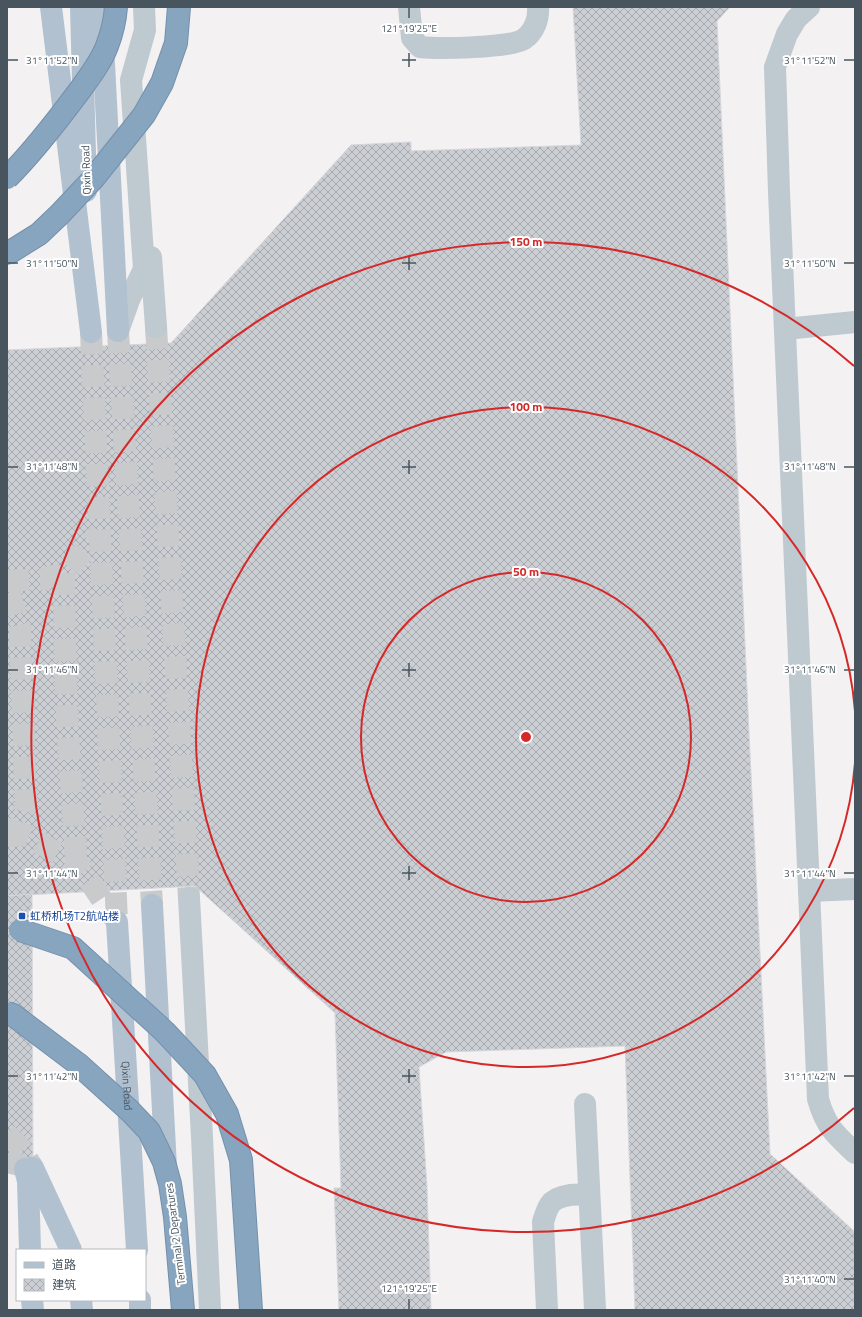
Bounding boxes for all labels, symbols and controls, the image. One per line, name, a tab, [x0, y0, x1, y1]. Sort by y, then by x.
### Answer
text: 121°19'25"E	[381, 21, 438, 36]
text: 31°11'52"N	[26, 53, 78, 68]
text: 31°11'52"N	[784, 53, 836, 68]
street label: Qixin Road	[77, 145, 95, 195]
text: 150 m	[510, 232, 542, 251]
text: 31°11'50"N	[26, 256, 78, 271]
text: 31°11'50"N	[784, 256, 836, 271]
text: 100 m	[510, 397, 542, 416]
text: 31°11'48"N	[26, 459, 78, 474]
text: 31°11'48"N	[784, 459, 836, 474]
text: 50 m	[513, 562, 539, 581]
text: 31°11'46"N	[26, 662, 78, 677]
text: 31°11'46"N	[784, 662, 836, 677]
centre of rings	[519, 730, 533, 744]
text: 31°11'44"N	[26, 866, 78, 881]
text: 31°11'44"N	[784, 866, 836, 881]
place label: 虹桥机场T2航站楼	[30, 908, 119, 924]
marker: 虹桥机场T2航站楼	[17, 911, 27, 921]
street label: Qixin Road	[117, 1061, 136, 1111]
text: 31°11'42"N	[26, 1069, 78, 1084]
text: 31°11'42"N	[784, 1069, 836, 1084]
street label: Terminal 2 Departures	[161, 1182, 189, 1286]
legend	[16, 1249, 146, 1301]
text: 道路	[52, 1255, 76, 1274]
text: 31°11'40"N	[784, 1272, 836, 1287]
text: 建筑	[52, 1275, 76, 1294]
text: 121°19'25"E	[381, 1281, 438, 1296]

